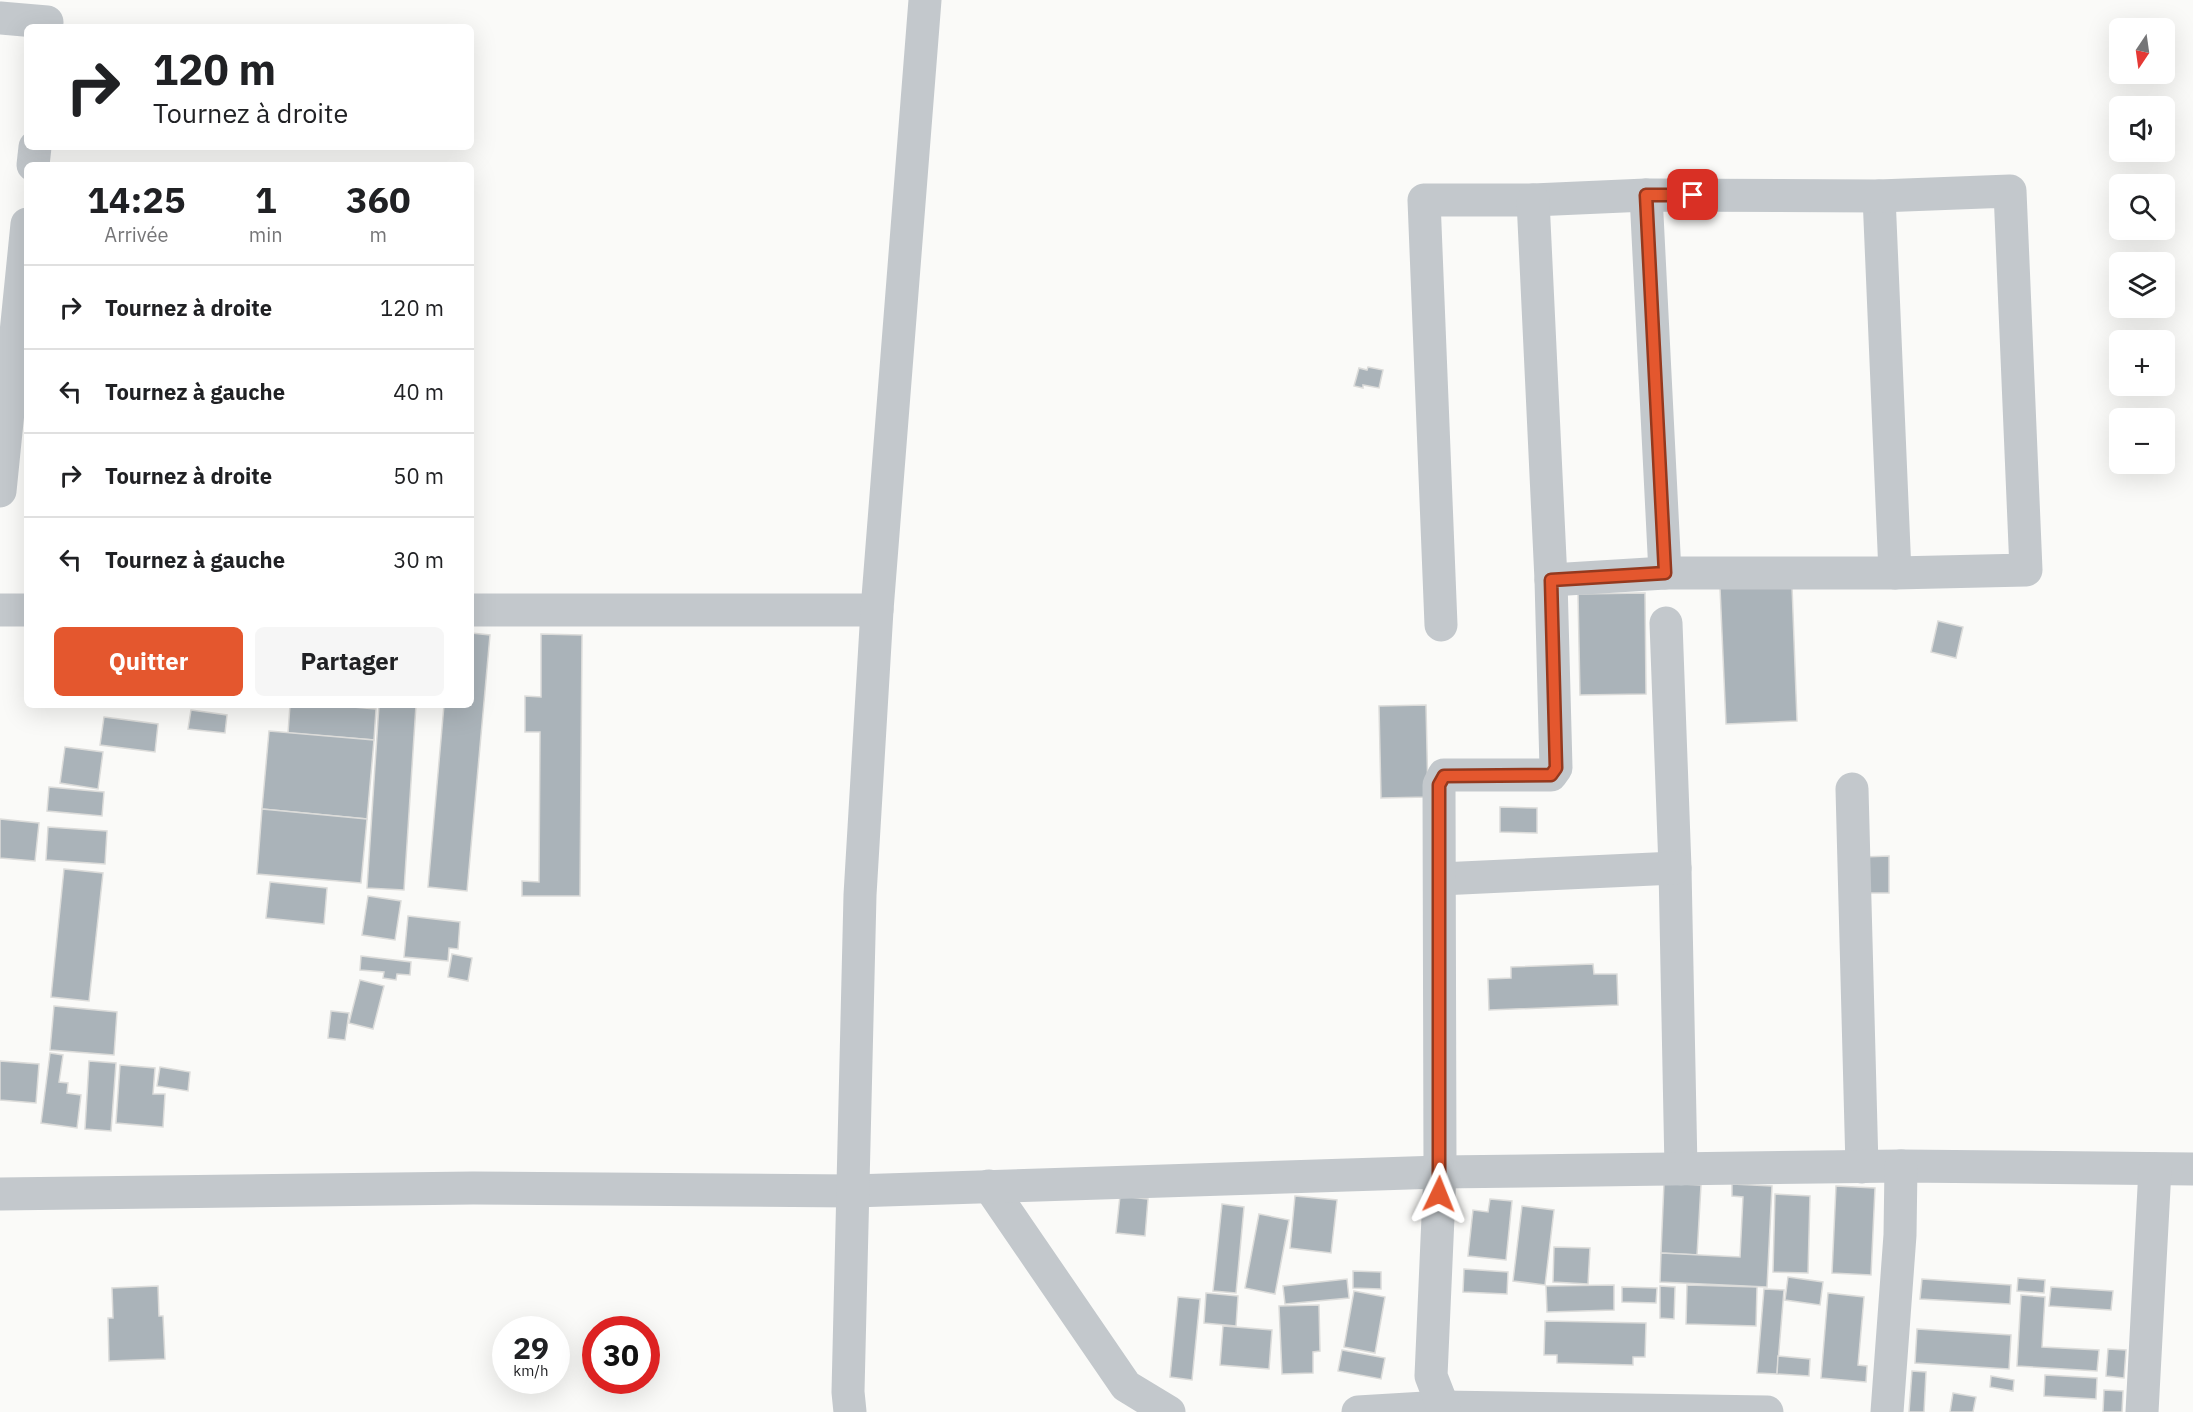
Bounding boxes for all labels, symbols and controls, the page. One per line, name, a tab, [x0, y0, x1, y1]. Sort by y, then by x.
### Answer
north arrow	[2109, 18, 2175, 84]
map controls	[2109, 18, 2175, 474]
text: 120 m	[153, 42, 276, 97]
icon: right	[54, 48, 132, 126]
text: Tournez à droite	[153, 95, 348, 130]
button: sound	[2109, 96, 2175, 162]
pin	[1667, 169, 1718, 220]
button: search	[2109, 174, 2175, 240]
text: 14:25	[87, 176, 186, 223]
text: 1	[255, 176, 277, 223]
text: 360	[346, 176, 411, 223]
icon: arrive	[1676, 178, 1709, 211]
text: Arrivée	[104, 221, 168, 248]
text: min	[249, 221, 283, 248]
text: m	[370, 221, 387, 248]
button: layers	[2109, 252, 2175, 318]
icon: right	[54, 291, 87, 324]
text: Tournez à droite	[105, 293, 272, 322]
text: 120 m	[380, 293, 444, 322]
button: +	[2109, 330, 2175, 396]
icon: left	[54, 375, 87, 408]
text: Tournez à gauche	[105, 377, 285, 406]
text: 40 m	[393, 377, 444, 406]
button: −	[2109, 408, 2175, 474]
icon: right	[54, 459, 87, 492]
text: Tournez à droite	[105, 461, 272, 490]
text: 50 m	[393, 461, 444, 490]
icon: left	[54, 543, 87, 576]
text: Tournez à gauche	[105, 545, 285, 574]
text: 30 m	[393, 545, 444, 574]
button: Quitter	[54, 627, 243, 696]
button: Partager	[255, 627, 444, 696]
position arrow	[1407, 1162, 1471, 1226]
speed limit sign: 30	[582, 1316, 660, 1394]
text: 29	[513, 1328, 549, 1367]
text: km/h	[513, 1361, 549, 1380]

